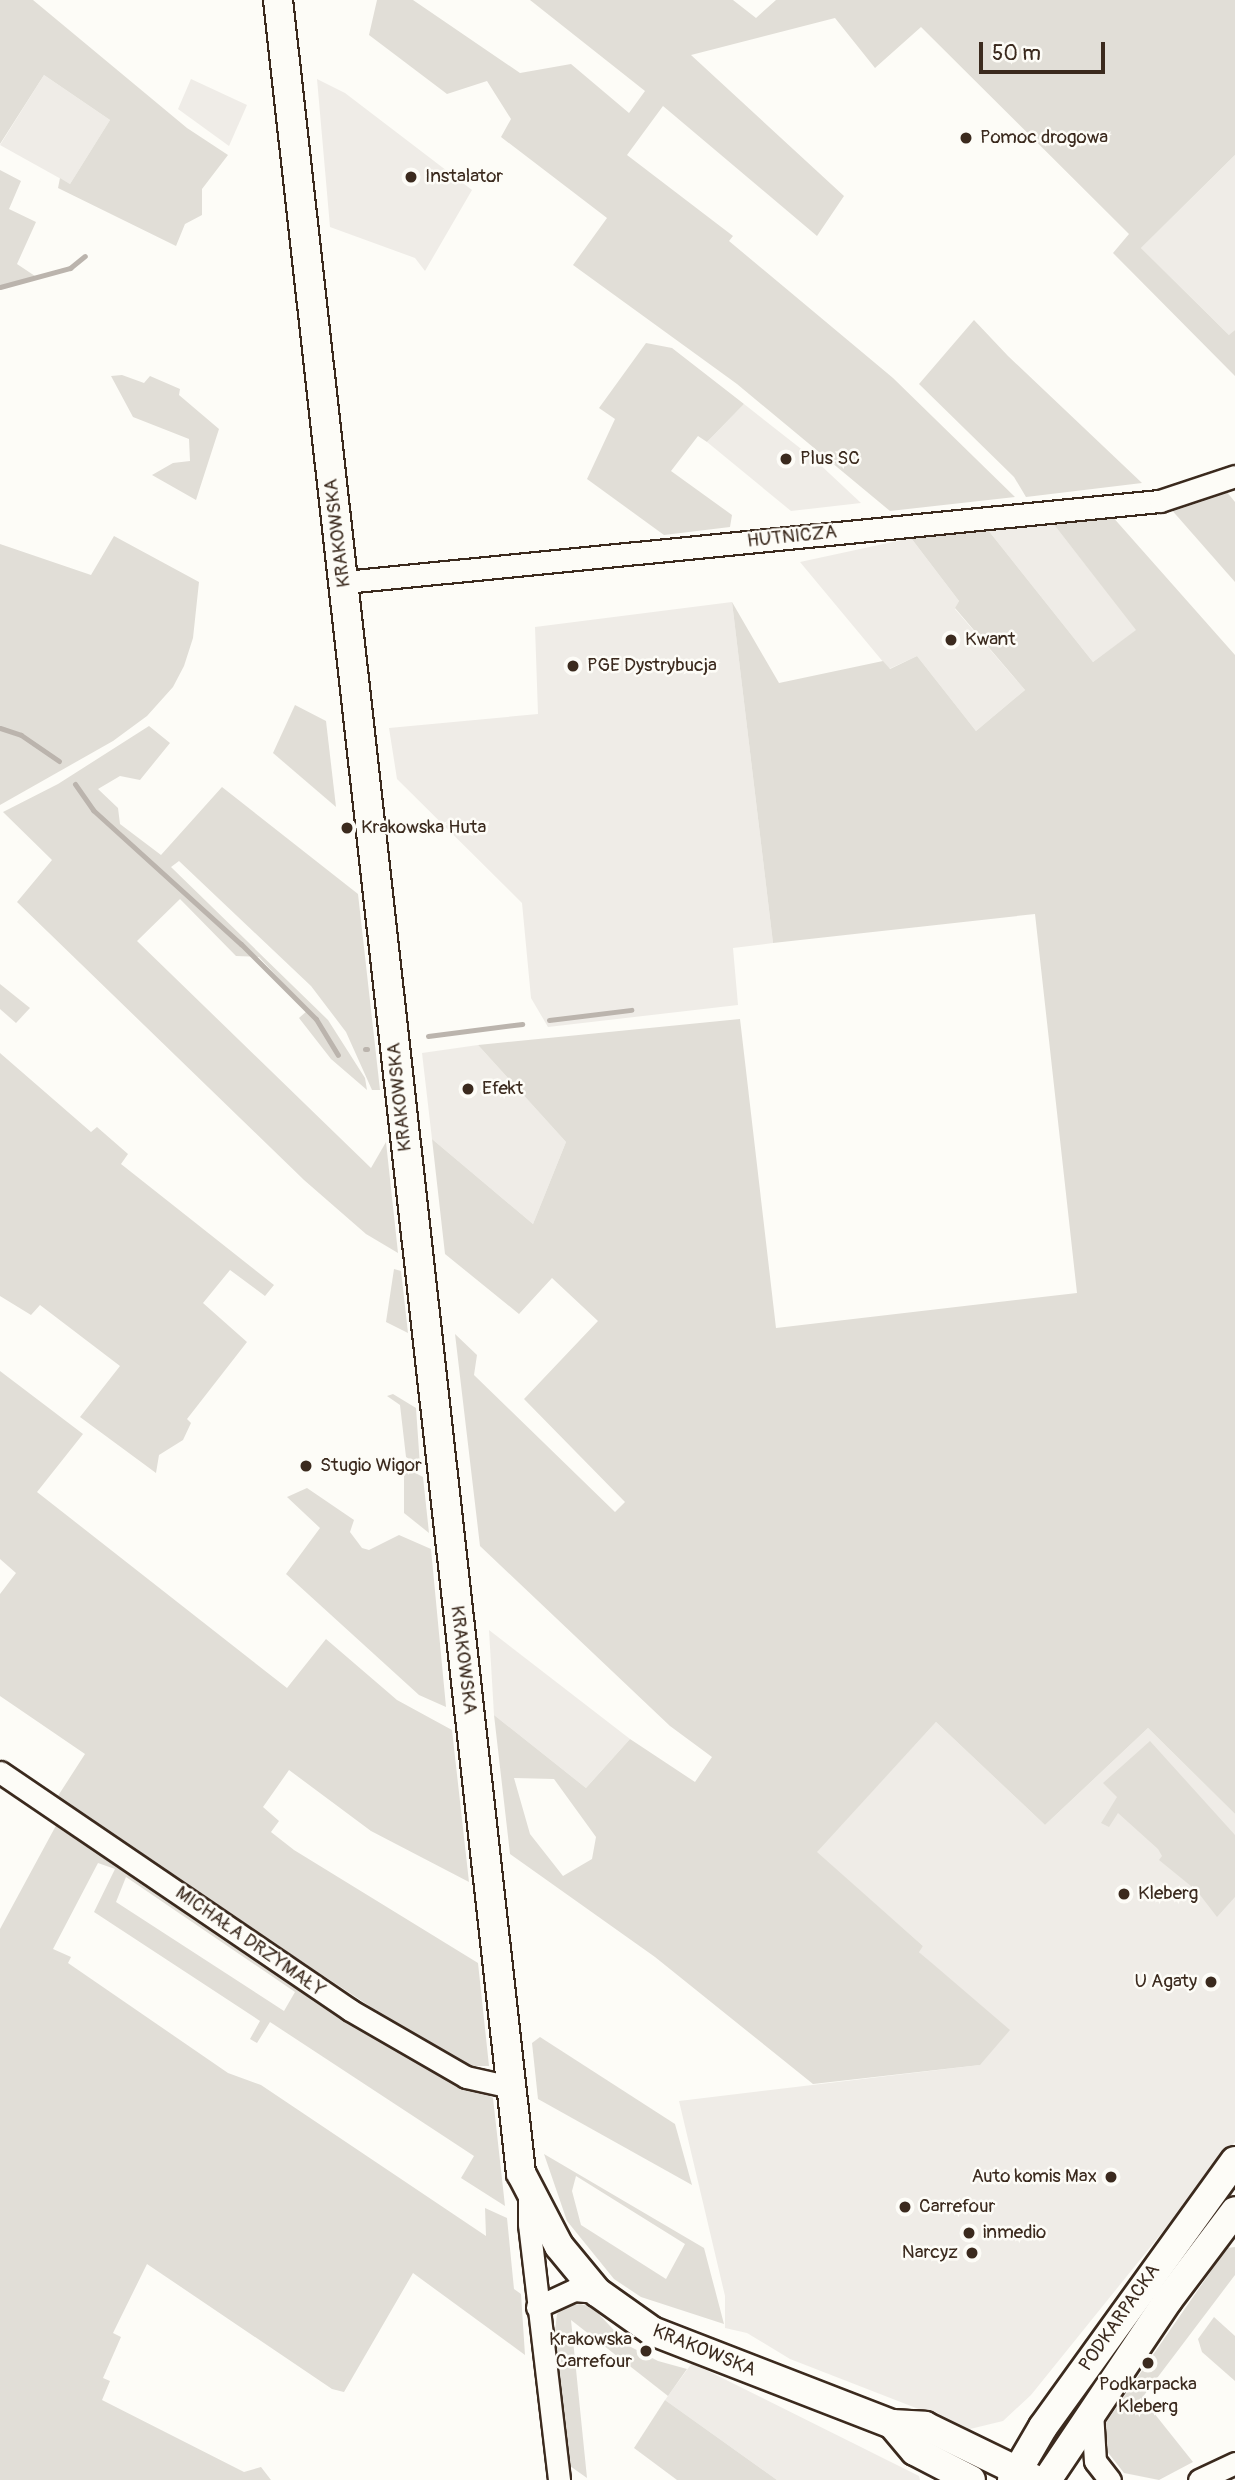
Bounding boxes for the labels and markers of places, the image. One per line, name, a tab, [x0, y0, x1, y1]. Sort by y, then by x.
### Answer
place label: Pomoc drogowa	[980, 127, 1108, 149]
marker: Pomoc drogowa	[958, 130, 974, 146]
place label: Instalator	[425, 166, 503, 188]
marker: Instalator	[403, 169, 419, 185]
place label: Plus SC	[800, 448, 860, 470]
marker: Plus SC	[778, 451, 794, 467]
place label: Kwant	[965, 629, 1016, 651]
marker: Kwant	[943, 632, 959, 648]
place label: PGE Dystrybucja	[587, 655, 717, 677]
marker: PGE Dystrybucja	[565, 658, 581, 674]
place label: Krakowska Huta	[361, 817, 486, 839]
marker: Krakowska Huta	[339, 820, 355, 836]
place label: Efekt	[482, 1078, 523, 1100]
marker: Efekt	[460, 1081, 476, 1097]
place label: Stugio Wigor	[320, 1455, 422, 1477]
marker: Stugio Wigor	[298, 1458, 314, 1474]
place label: Kleberg	[1138, 1883, 1198, 1905]
marker: Kleberg	[1116, 1886, 1132, 1902]
place label: U Agaty	[1134, 1971, 1197, 1993]
marker: U Agaty	[1203, 1974, 1219, 1990]
place label: Auto komis Max	[971, 2166, 1097, 2188]
marker: Auto komis Max	[1103, 2169, 1119, 2185]
place label: Carrefour	[919, 2196, 995, 2218]
marker: Carrefour	[897, 2199, 913, 2215]
place label: inmedio	[983, 2222, 1046, 2244]
marker: inmedio	[961, 2225, 977, 2241]
place label: Narcyz	[902, 2242, 958, 2264]
marker: Narcyz	[964, 2245, 980, 2261]
place label: Krakowska Carrefour	[549, 2329, 632, 2373]
marker: Krakowska Carrefour	[638, 2343, 654, 2359]
marker: Podkarpacka Kleberg	[1140, 2355, 1156, 2371]
place label: Podkarpacka Kleberg	[1099, 2374, 1197, 2418]

